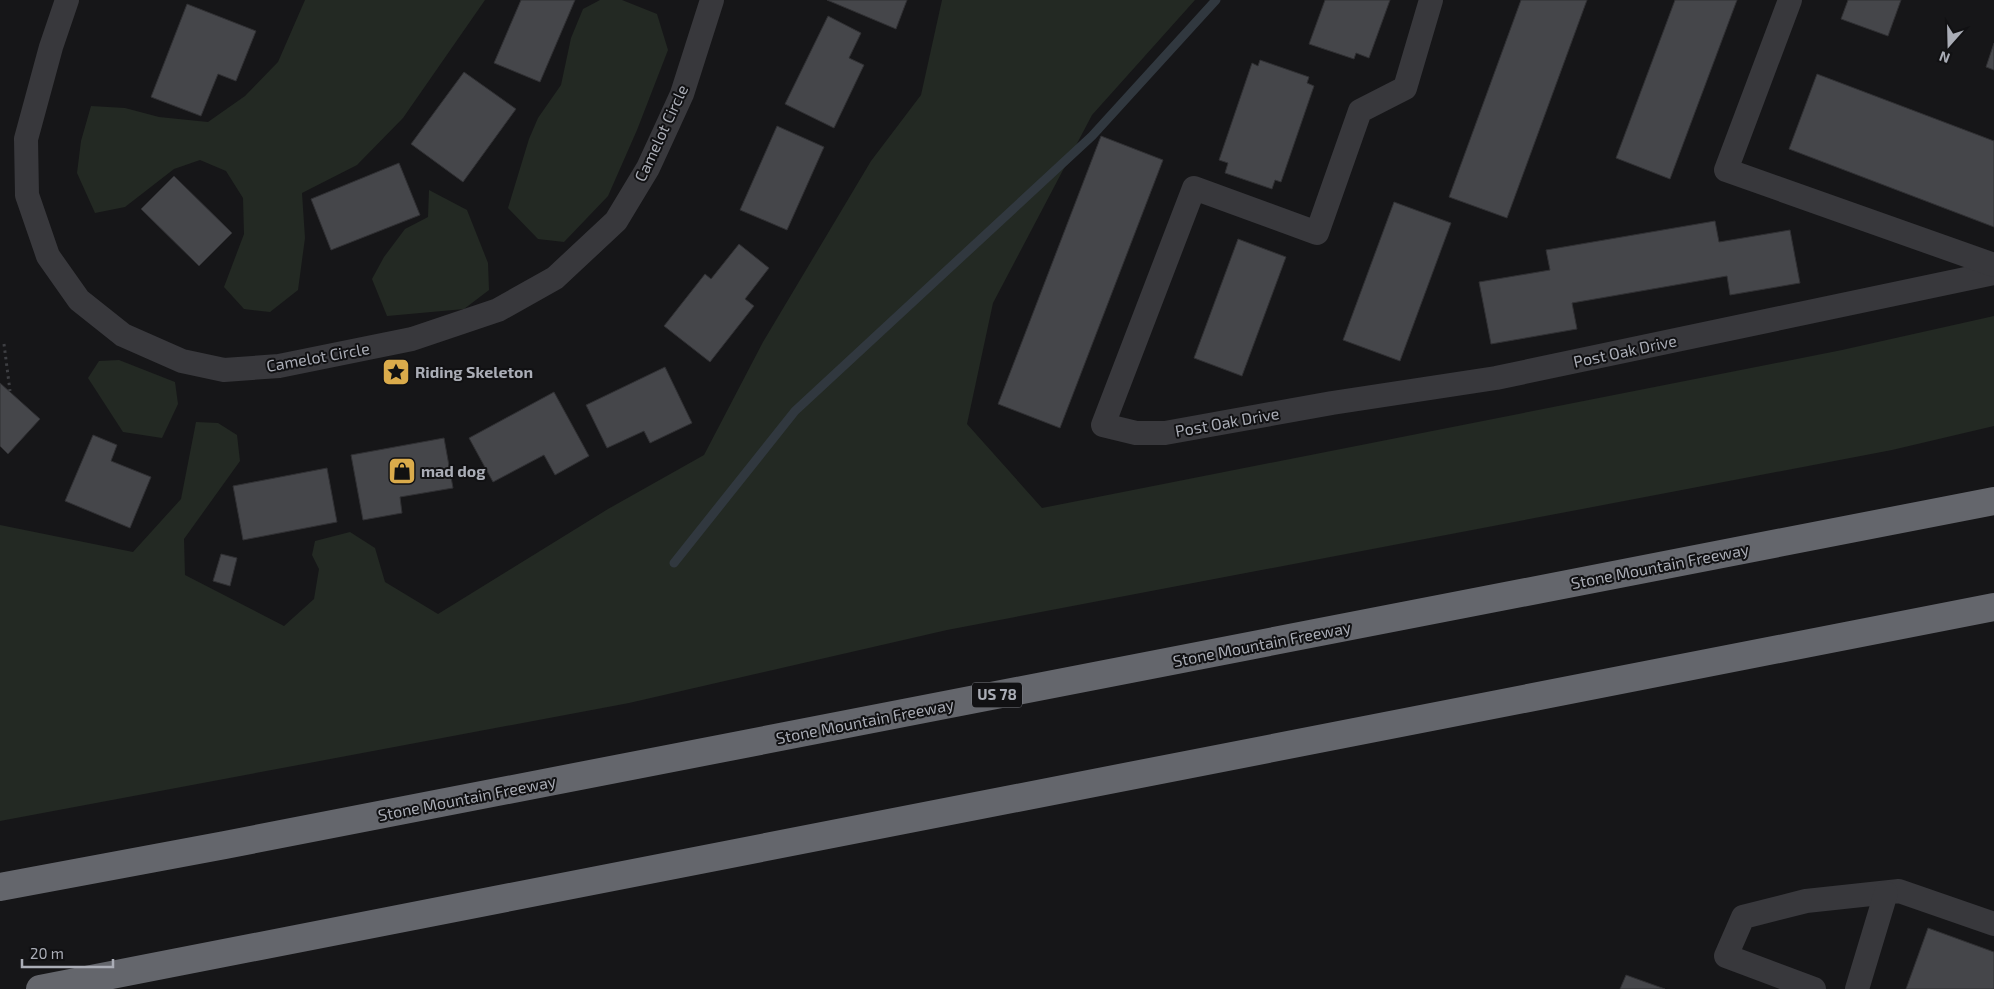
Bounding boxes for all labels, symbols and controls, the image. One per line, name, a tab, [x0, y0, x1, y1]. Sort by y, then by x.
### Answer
north arrow	[1924, 20, 1974, 70]
text: N	[1937, 48, 1952, 67]
street label: Camelot Circle	[630, 81, 691, 184]
street label: Post Oak Drive	[1571, 330, 1678, 371]
street label: Camelot Circle	[265, 338, 371, 375]
place icon: Riding Skeleton	[381, 357, 411, 387]
place label: Riding Skeleton	[415, 362, 533, 381]
street label: Post Oak Drive	[1173, 403, 1280, 440]
shop icon: mad dog	[387, 456, 417, 486]
place label: mad dog	[421, 461, 486, 480]
street label: Stone Mountain Freeway	[1569, 539, 1751, 592]
street label: Stone Mountain Freeway	[1171, 617, 1353, 670]
road number: US 78	[972, 682, 1022, 708]
street label: Stone Mountain Freeway	[774, 694, 956, 747]
street label: Stone Mountain Freeway	[376, 771, 558, 824]
scale bar	[22, 936, 114, 968]
text: 20 m	[30, 944, 64, 962]

